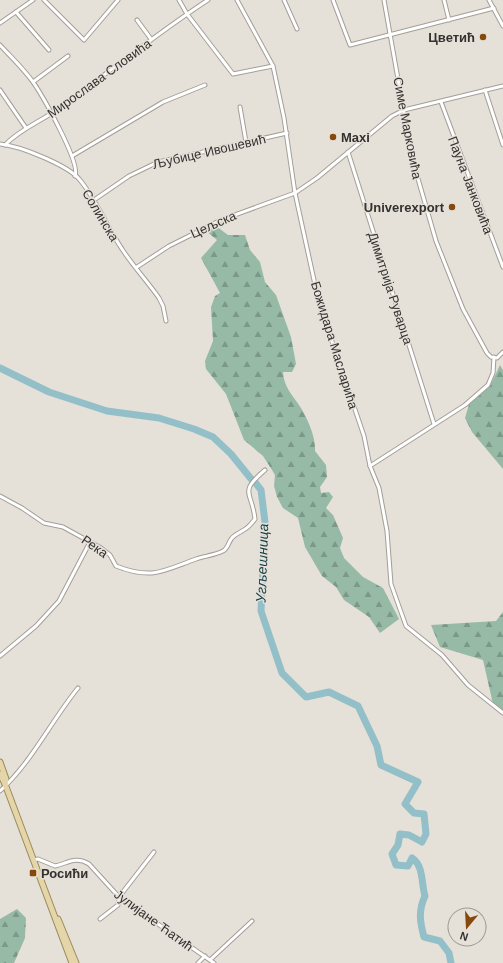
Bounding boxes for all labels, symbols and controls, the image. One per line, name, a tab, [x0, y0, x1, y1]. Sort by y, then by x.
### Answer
place label: Цветић	[428, 30, 475, 45]
marker: Цветић	[478, 32, 488, 42]
street label: Мирослава Словића	[45, 35, 155, 121]
street label: Симе Марковића	[390, 76, 425, 181]
place label: Maxi	[341, 130, 370, 145]
street label: Љубице Ивошевић	[151, 131, 267, 172]
marker: Maxi	[328, 132, 338, 142]
street label: Пауна Јанковића	[445, 134, 496, 237]
street label: Солинска	[79, 187, 122, 245]
place label: Univerexport	[364, 200, 445, 215]
marker: Univerexport	[447, 202, 457, 212]
street label: Цељска	[188, 207, 239, 241]
street label: Димитрија Руварца	[365, 230, 416, 347]
street label: Божидара Масларића	[308, 279, 361, 412]
water label: Угљешница	[253, 523, 271, 604]
street label: Река	[79, 532, 111, 561]
place label: Росићи	[41, 866, 88, 881]
marker: Росићи	[28, 868, 38, 878]
street label: Јулијане Ћатић	[111, 887, 196, 954]
north arrow	[447, 907, 487, 947]
text: N	[458, 930, 470, 943]

